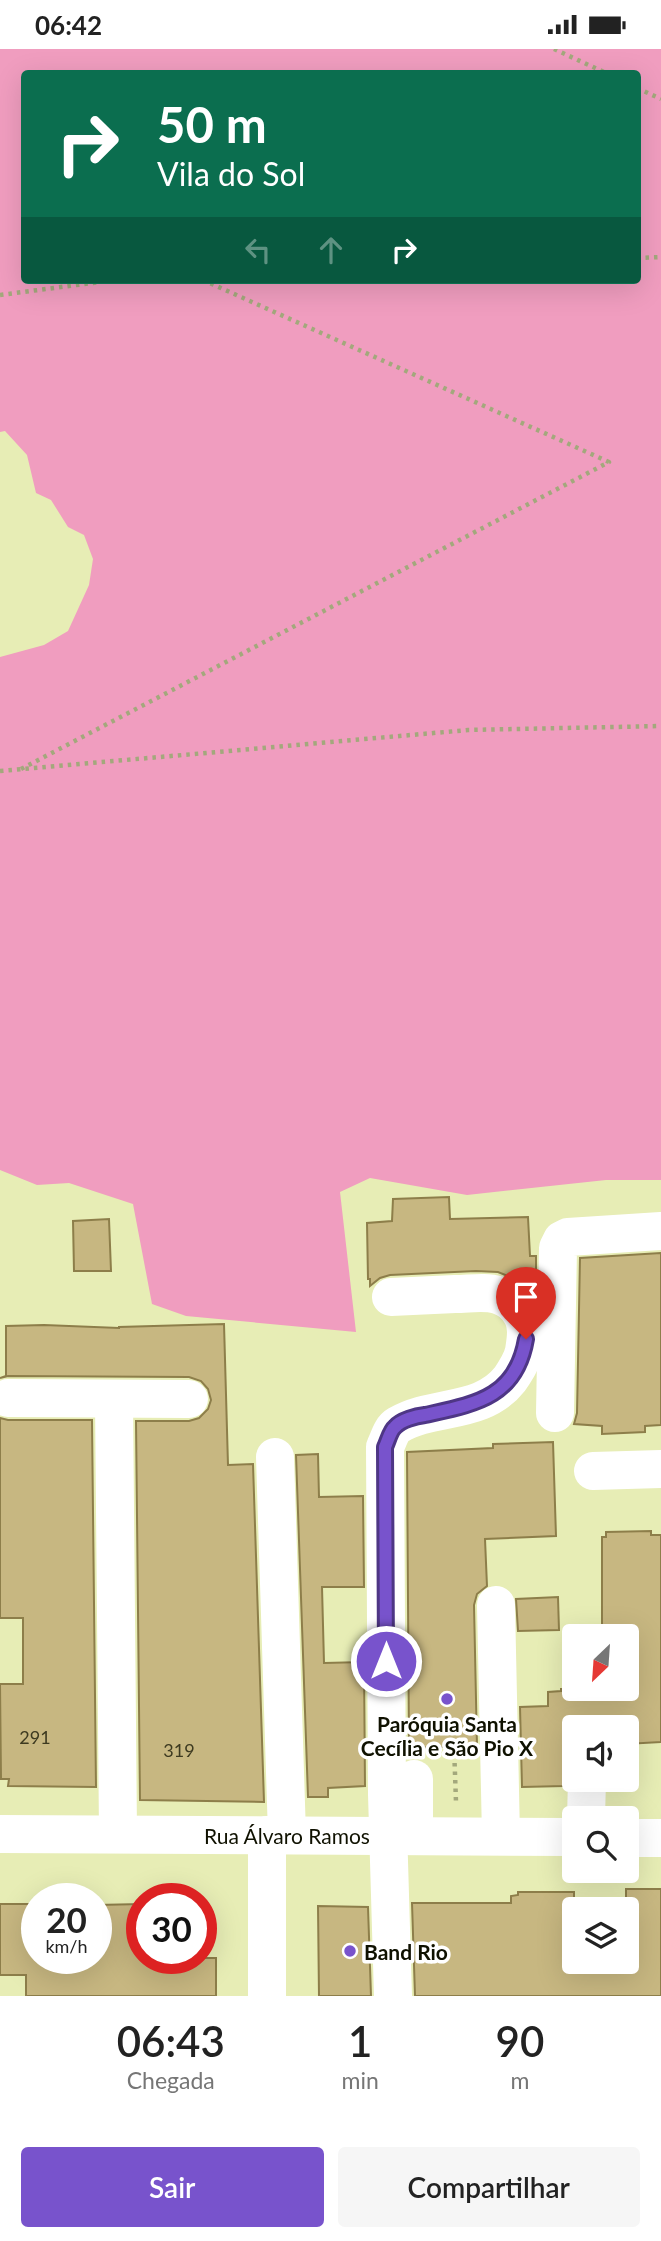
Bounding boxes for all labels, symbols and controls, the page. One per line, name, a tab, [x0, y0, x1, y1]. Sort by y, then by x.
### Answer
text: 06:42	[35, 9, 102, 41]
text: 50 m	[157, 95, 267, 153]
icon: right	[42, 98, 133, 189]
text: Vila do Sol	[157, 154, 305, 193]
icon: left	[239, 231, 277, 269]
icon: ahead	[312, 231, 350, 269]
icon: right	[385, 231, 423, 269]
pin	[496, 1267, 556, 1339]
icon: arrive	[507, 1278, 545, 1316]
position arrow	[349, 1624, 423, 1698]
north arrow	[562, 1624, 639, 1701]
map controls	[562, 1624, 639, 1974]
marker: Paróquia Santa Cecília e São Pio X	[439, 1691, 455, 1707]
place label: Paróquia Santa Cecília e São Pio X	[361, 1711, 534, 1760]
button: sound	[562, 1715, 639, 1792]
house number: 291	[19, 1726, 51, 1748]
house number: 319	[163, 1739, 195, 1761]
button: search	[562, 1806, 639, 1883]
street label: Rua Álvaro Ramos	[204, 1823, 370, 1848]
speed limit sign: 30	[126, 1883, 217, 1974]
button: layers	[562, 1897, 639, 1974]
text: 20	[46, 1898, 87, 1940]
text: km/h	[45, 1935, 88, 1957]
place label: Band Rio	[364, 1939, 448, 1964]
marker: Band Rio	[342, 1943, 358, 1959]
text: 06:43	[117, 2016, 225, 2066]
text: 1	[348, 2016, 372, 2066]
text: 90	[496, 2016, 544, 2066]
text: Chegada	[127, 2066, 215, 2094]
text: min	[342, 2066, 379, 2094]
text: m	[510, 2066, 529, 2094]
button: Sair	[21, 2147, 324, 2227]
button: Compartilhar	[338, 2147, 640, 2227]

